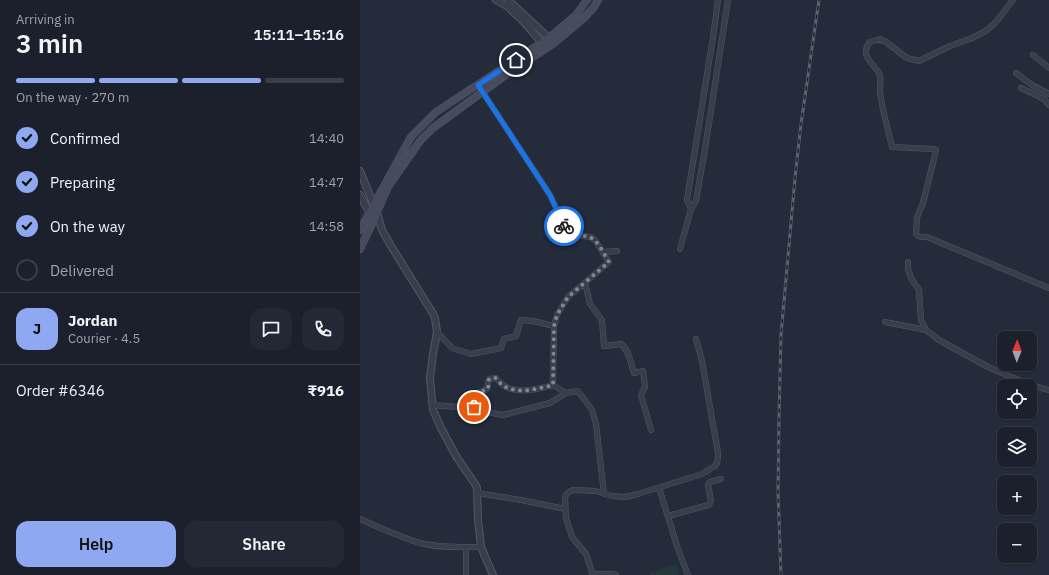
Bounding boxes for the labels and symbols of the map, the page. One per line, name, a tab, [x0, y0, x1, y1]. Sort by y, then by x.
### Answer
pin	[499, 43, 533, 77]
courier	[544, 206, 584, 246]
north arrow	[997, 331, 1037, 371]
pin	[457, 390, 491, 424]

